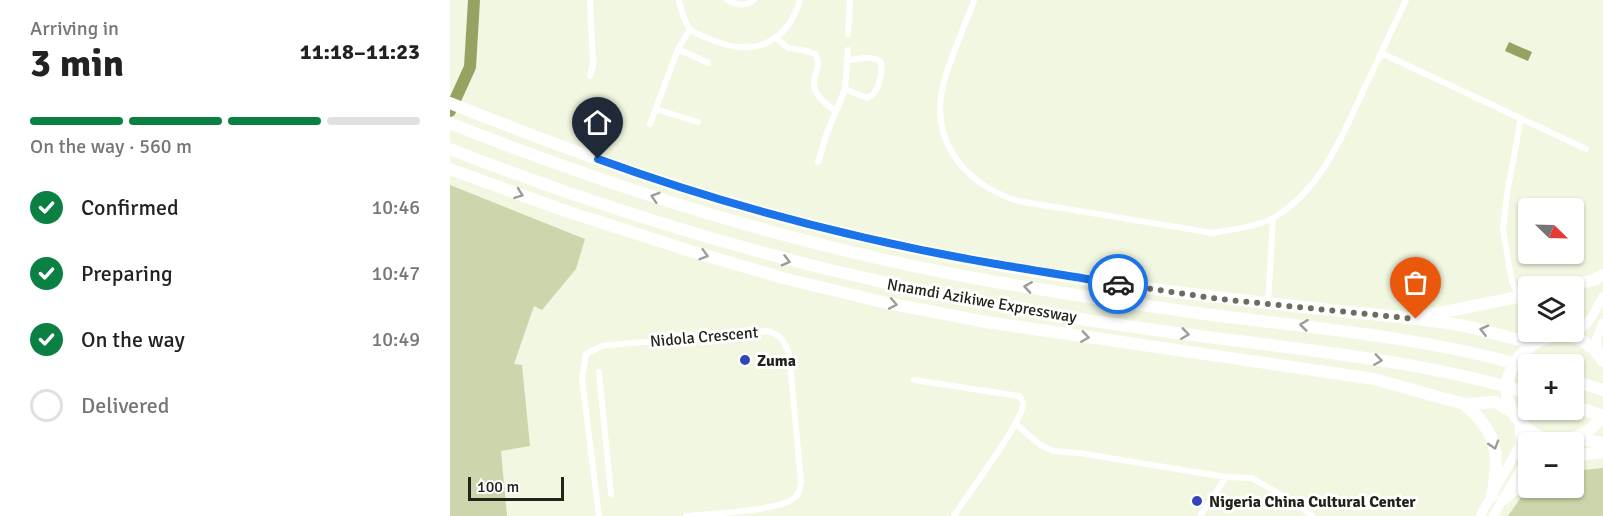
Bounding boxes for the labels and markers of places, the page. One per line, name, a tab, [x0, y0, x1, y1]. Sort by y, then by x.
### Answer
pin	[572, 97, 623, 159]
pin	[1390, 257, 1441, 319]
place label: Zuma	[757, 351, 796, 371]
marker: Zuma	[738, 353, 752, 367]
place label: Nigeria China Cultural Center	[1209, 492, 1416, 512]
marker: Nigeria China Cultural Center	[1190, 494, 1204, 508]

